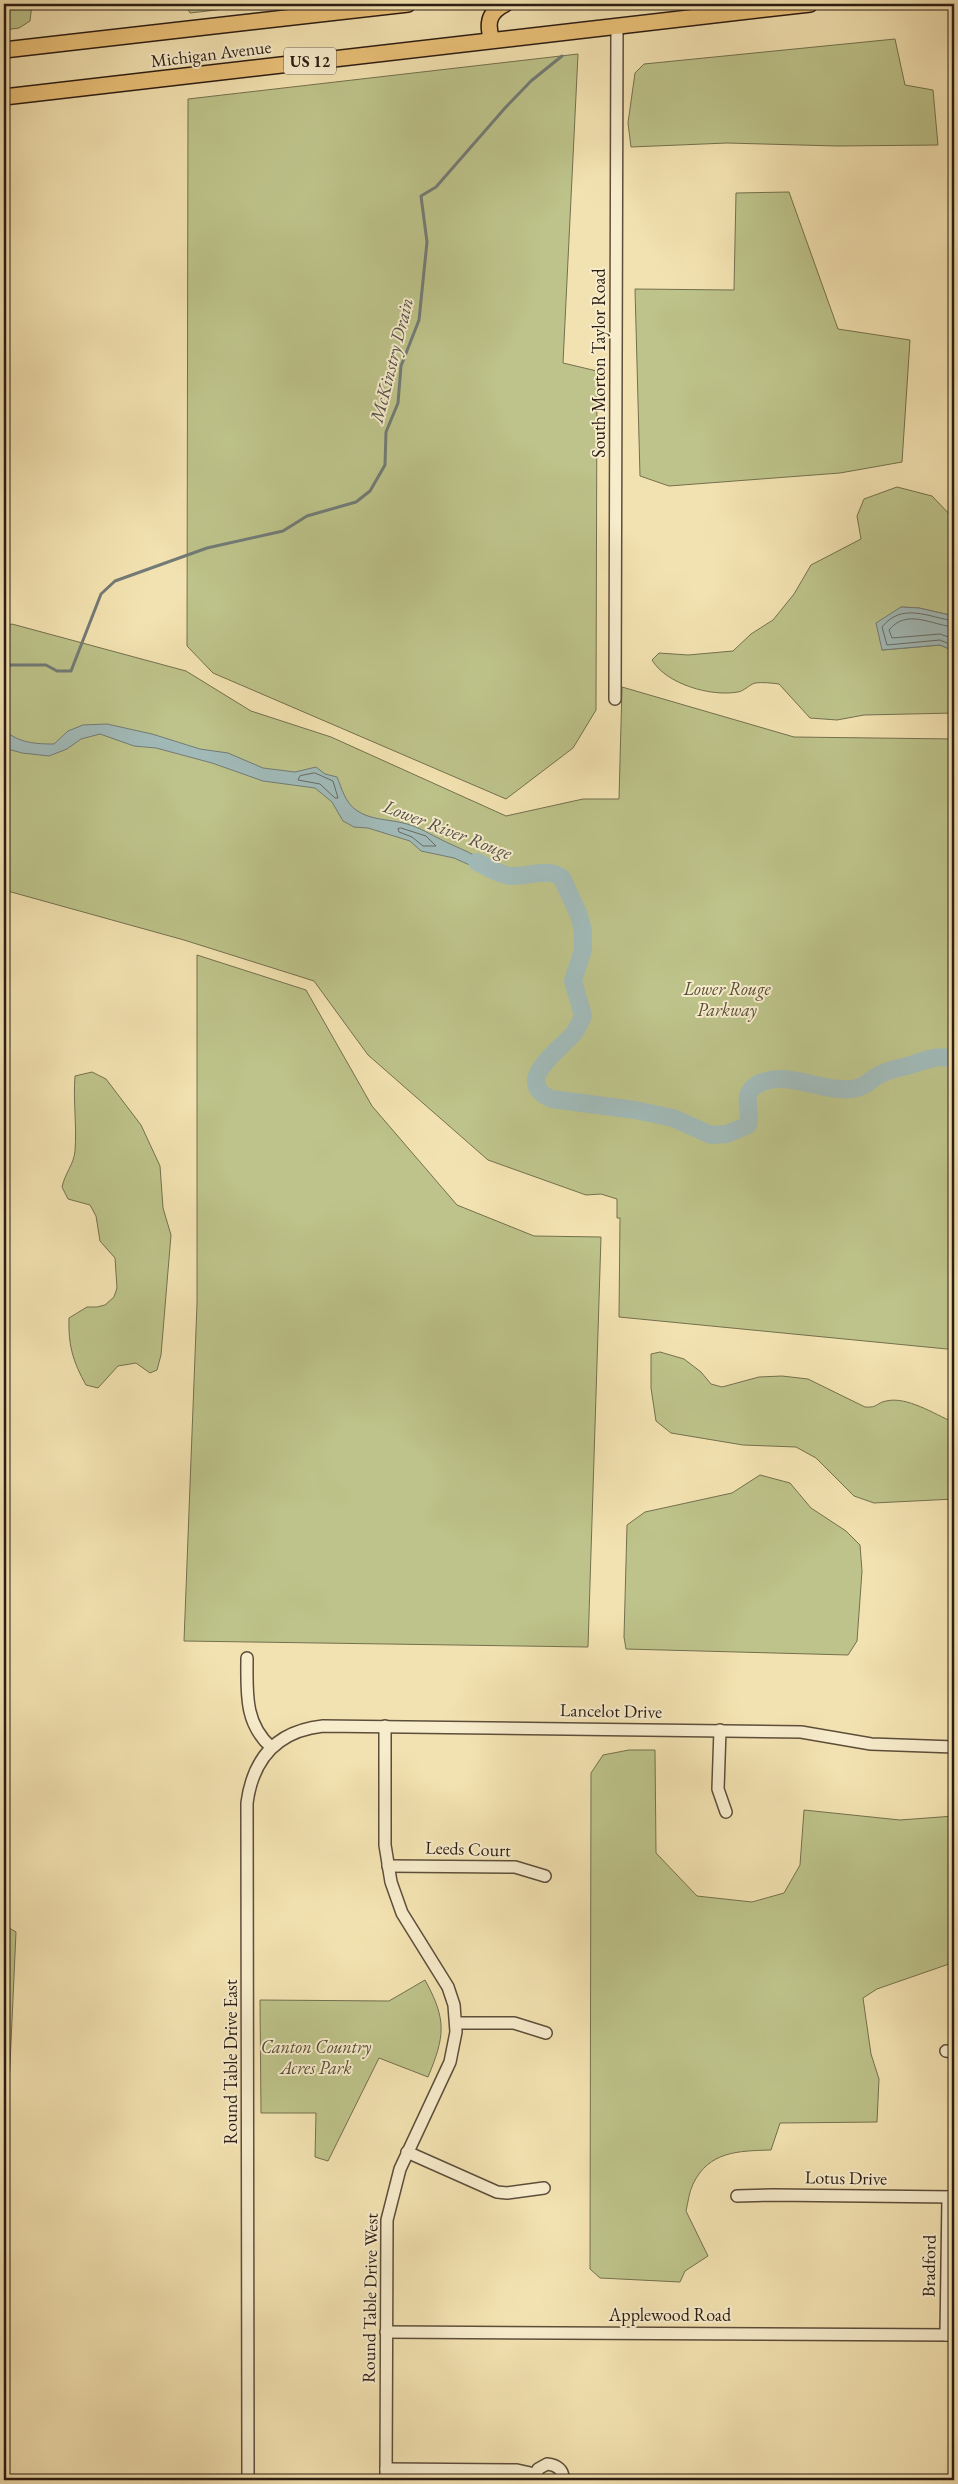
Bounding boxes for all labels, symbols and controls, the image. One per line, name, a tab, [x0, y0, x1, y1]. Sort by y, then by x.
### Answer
street label: Michigan Avenue	[149, 35, 273, 72]
road number: US 12	[284, 48, 336, 74]
street label: South Morton Taylor Road	[587, 267, 610, 458]
water label: McKinstry Drain	[364, 295, 419, 426]
water label: Lower River Rouge	[379, 793, 516, 866]
park label: Lower Rouge Parkway	[682, 977, 771, 1022]
street label: Lancelot Drive	[560, 1698, 662, 1723]
street label: Leeds Court	[425, 1836, 512, 1861]
street label: Round Table Drive East	[219, 1979, 242, 2145]
park label: Canton Country Acres Park	[261, 2035, 372, 2079]
street label: Lotus Drive	[805, 2165, 887, 2190]
street label: Round Table Drive West	[357, 2212, 382, 2383]
street label: Bradford	[916, 2234, 941, 2297]
street label: Applewood Road	[608, 2303, 732, 2326]

